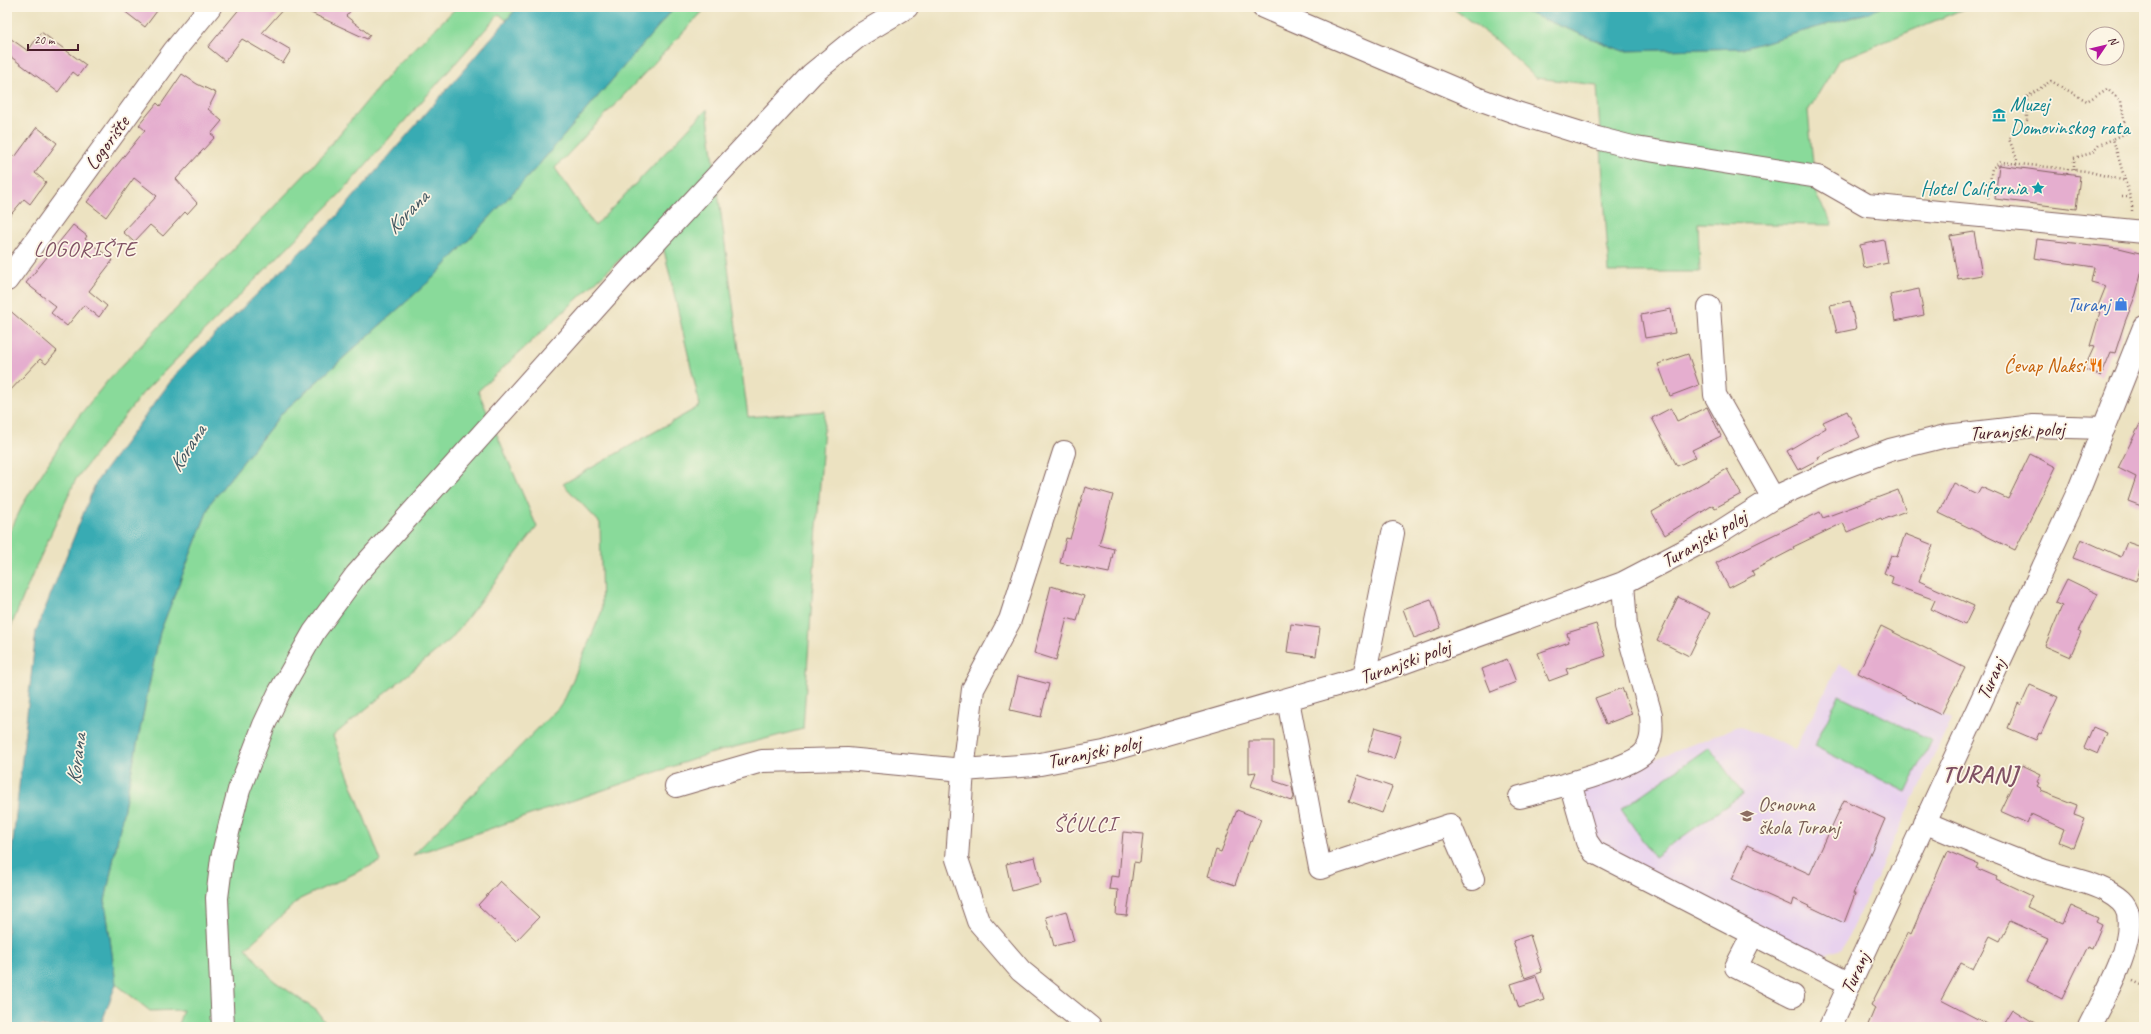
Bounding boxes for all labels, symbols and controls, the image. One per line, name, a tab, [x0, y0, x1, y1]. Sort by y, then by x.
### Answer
scale bar	[28, 26, 78, 52]
north arrow	[2085, 26, 2125, 66]
text: 20 m	[34, 32, 56, 48]
text: N	[2106, 33, 2122, 49]
place label: Muzej Domovinskog rata	[2010, 92, 2131, 140]
museum icon: Muzej Domovinskog rata	[1991, 107, 2007, 123]
street label: Logorište	[79, 110, 136, 175]
place label: Hotel California	[1921, 176, 2028, 201]
place icon: Hotel California	[2030, 180, 2046, 196]
water label: Korana	[380, 183, 436, 239]
district label: LOGORIŠTE	[34, 235, 139, 263]
place label: Turanj	[2067, 292, 2112, 317]
shop icon: Turanj	[2113, 296, 2129, 312]
place label: Ćevap Naksi	[2004, 353, 2087, 378]
restaurant icon: Ćevap Naksi	[2088, 357, 2104, 373]
street label: Turanjski poloj	[1969, 416, 2068, 446]
water label: Korana	[162, 418, 213, 476]
street label: Turanjski poloj	[1657, 503, 1754, 574]
street label: Turanjski poloj	[1356, 633, 1457, 690]
street label: Turanj	[1971, 652, 2012, 704]
street label: Turanjski poloj	[1045, 729, 1146, 774]
water label: Korana	[60, 730, 92, 786]
district label: TURANJ	[1942, 759, 2021, 789]
place label: Osnovna škola Turanj	[1758, 792, 1843, 840]
school or university icon: Osnovna škola Turanj	[1739, 808, 1755, 824]
district label: ŠĆULCI	[1053, 811, 1120, 837]
street label: Turanj	[1835, 946, 1876, 998]

